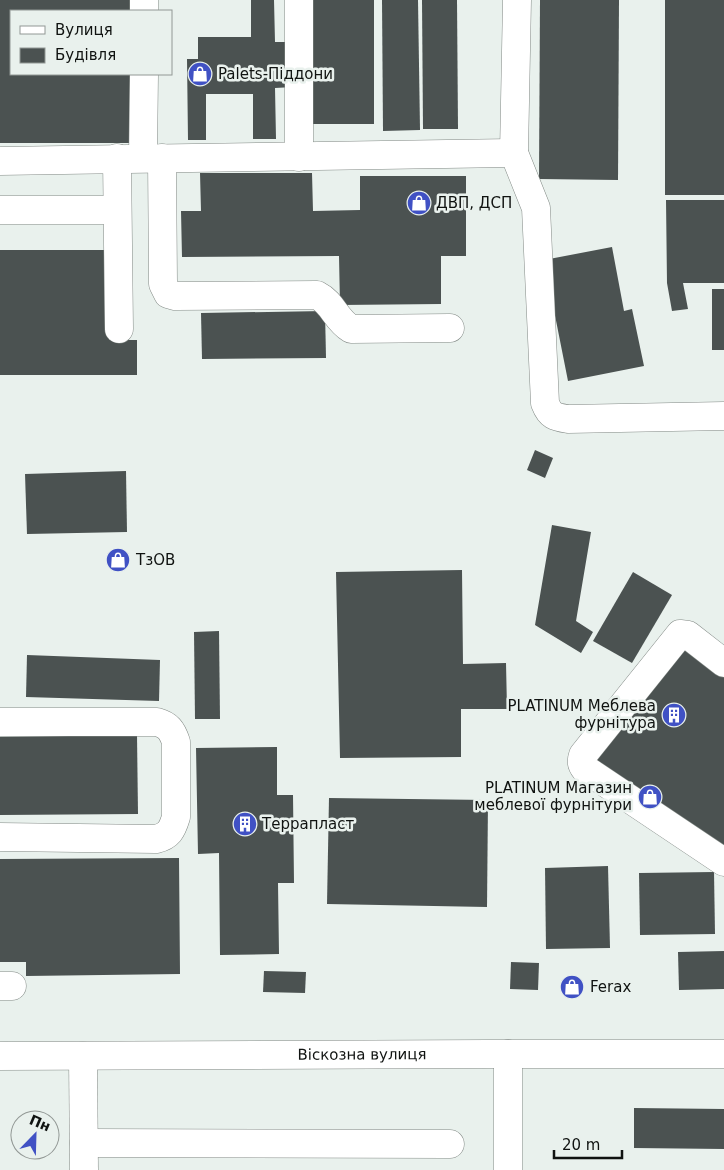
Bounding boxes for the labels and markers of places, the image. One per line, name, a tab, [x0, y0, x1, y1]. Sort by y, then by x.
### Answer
shop icon: Palets-Піддони	[187, 61, 213, 87]
place label: Palets-Піддони	[218, 65, 333, 83]
shop icon: ДВП, ДСП	[406, 190, 432, 216]
place label: ДВП, ДСП	[436, 194, 512, 212]
shop icon: ТзОВ	[105, 547, 131, 573]
place label: ТзОВ	[135, 551, 175, 569]
place label: PLATINUM Меблева фурнітура	[507, 697, 656, 732]
building icon: PLATINUM Меблева фурнітура	[661, 702, 687, 728]
place label: PLATINUM Магазин меблевої фурнітури	[474, 779, 632, 814]
shop icon: PLATINUM Магазин меблевої фурнітури	[637, 784, 663, 810]
building icon: Террапласт	[232, 811, 258, 837]
place label: Террапласт	[261, 815, 354, 833]
shop icon: Ferax	[559, 974, 585, 1000]
place label: Ferax	[590, 978, 631, 996]

